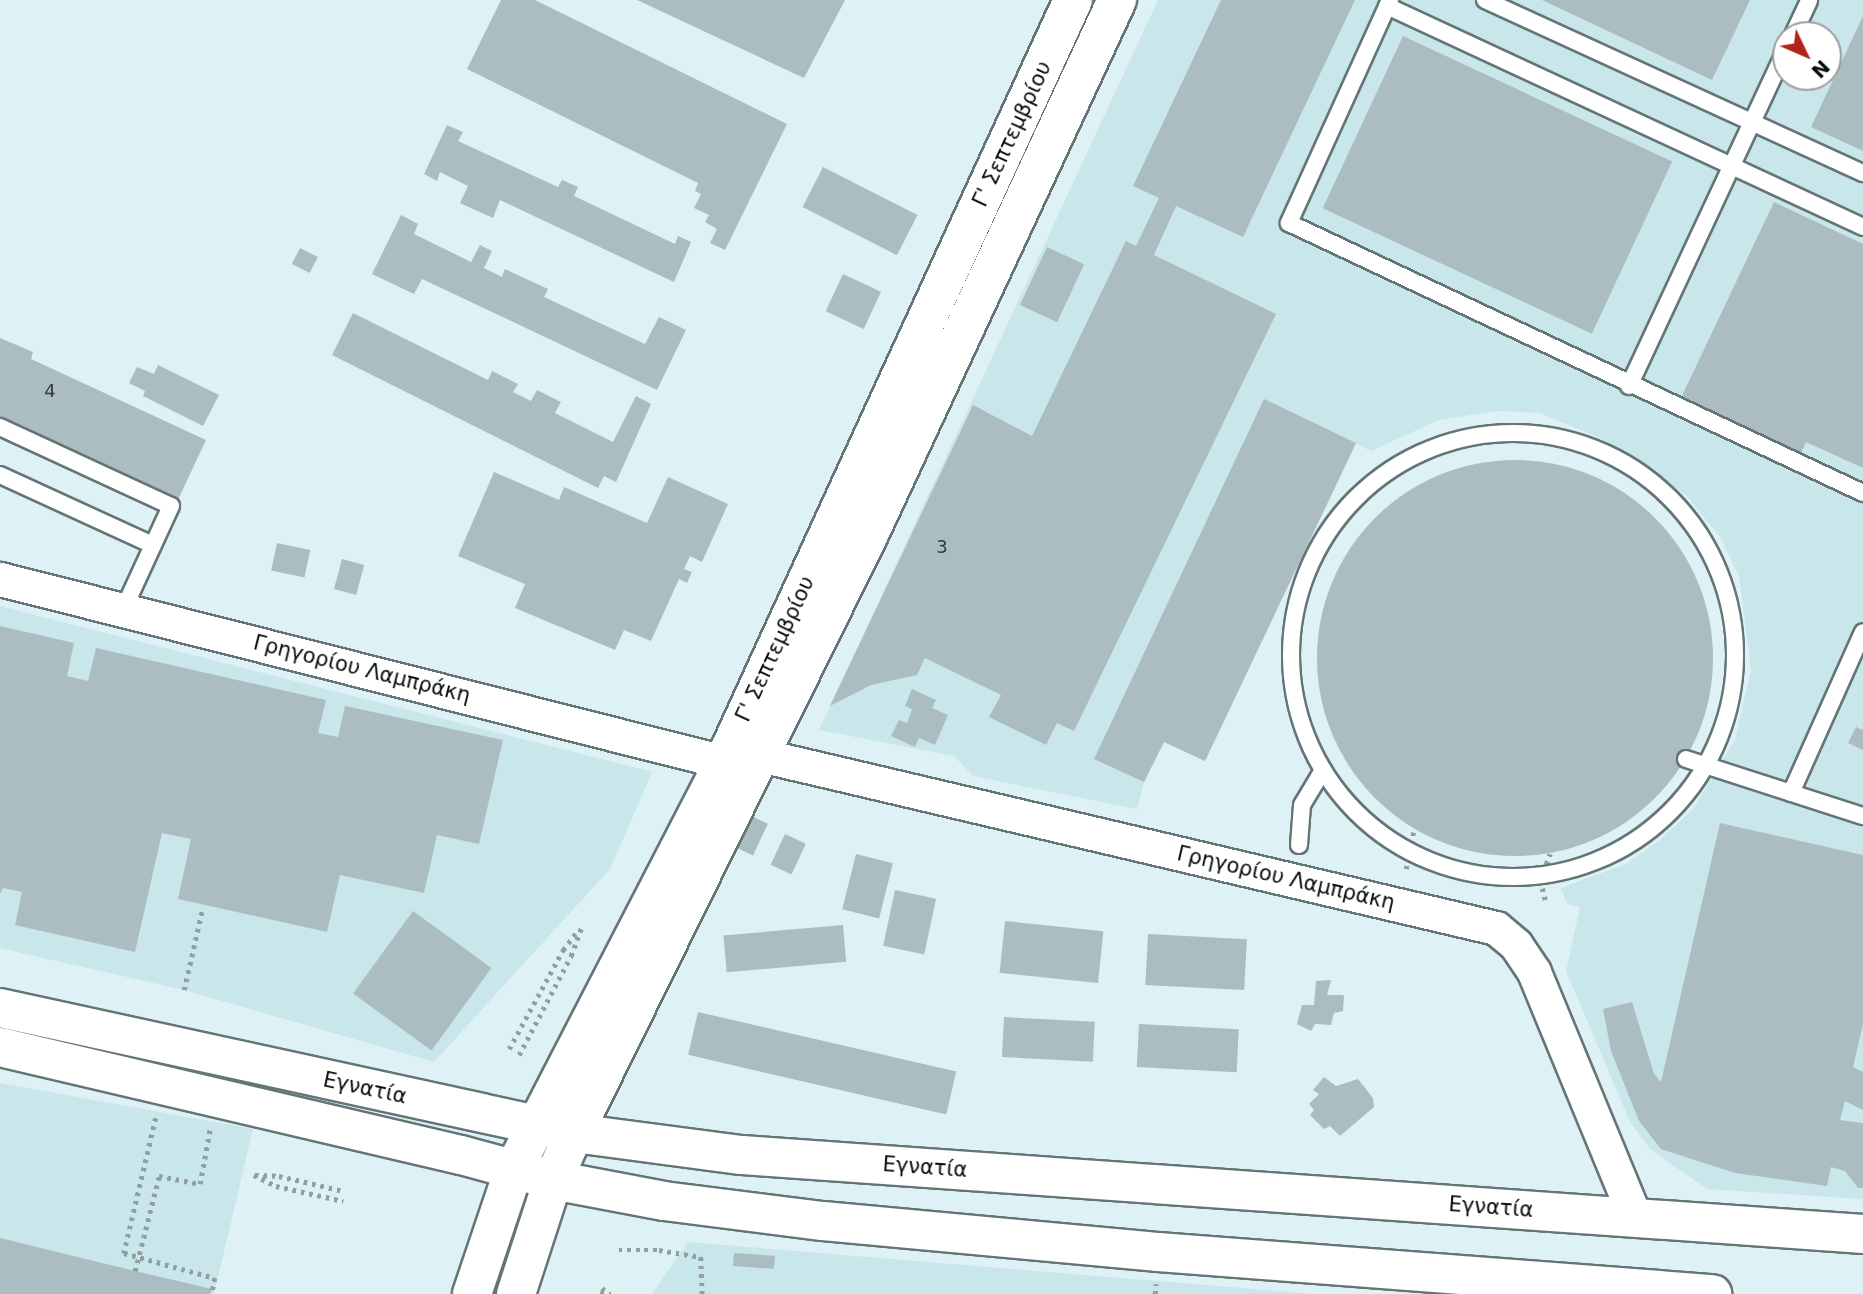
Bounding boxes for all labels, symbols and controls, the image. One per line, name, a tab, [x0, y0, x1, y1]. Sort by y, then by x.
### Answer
north arrow	[1772, 21, 1842, 91]
text: N	[1807, 56, 1834, 83]
street label: Γ' Σεπτεμβρίου	[967, 57, 1057, 211]
house number: 4	[44, 380, 56, 402]
house number: 3	[936, 536, 948, 558]
street label: Γ' Σεπτεμβρίου	[730, 572, 820, 726]
street label: Γρηγορίου Λαμπράκη	[251, 630, 473, 708]
street label: Γρηγορίου Λαμπράκη	[1175, 841, 1397, 915]
street label: Εγνατία	[321, 1067, 409, 1109]
street label: Εγνατία	[882, 1151, 968, 1183]
street label: Εγνατία	[1448, 1191, 1534, 1223]

